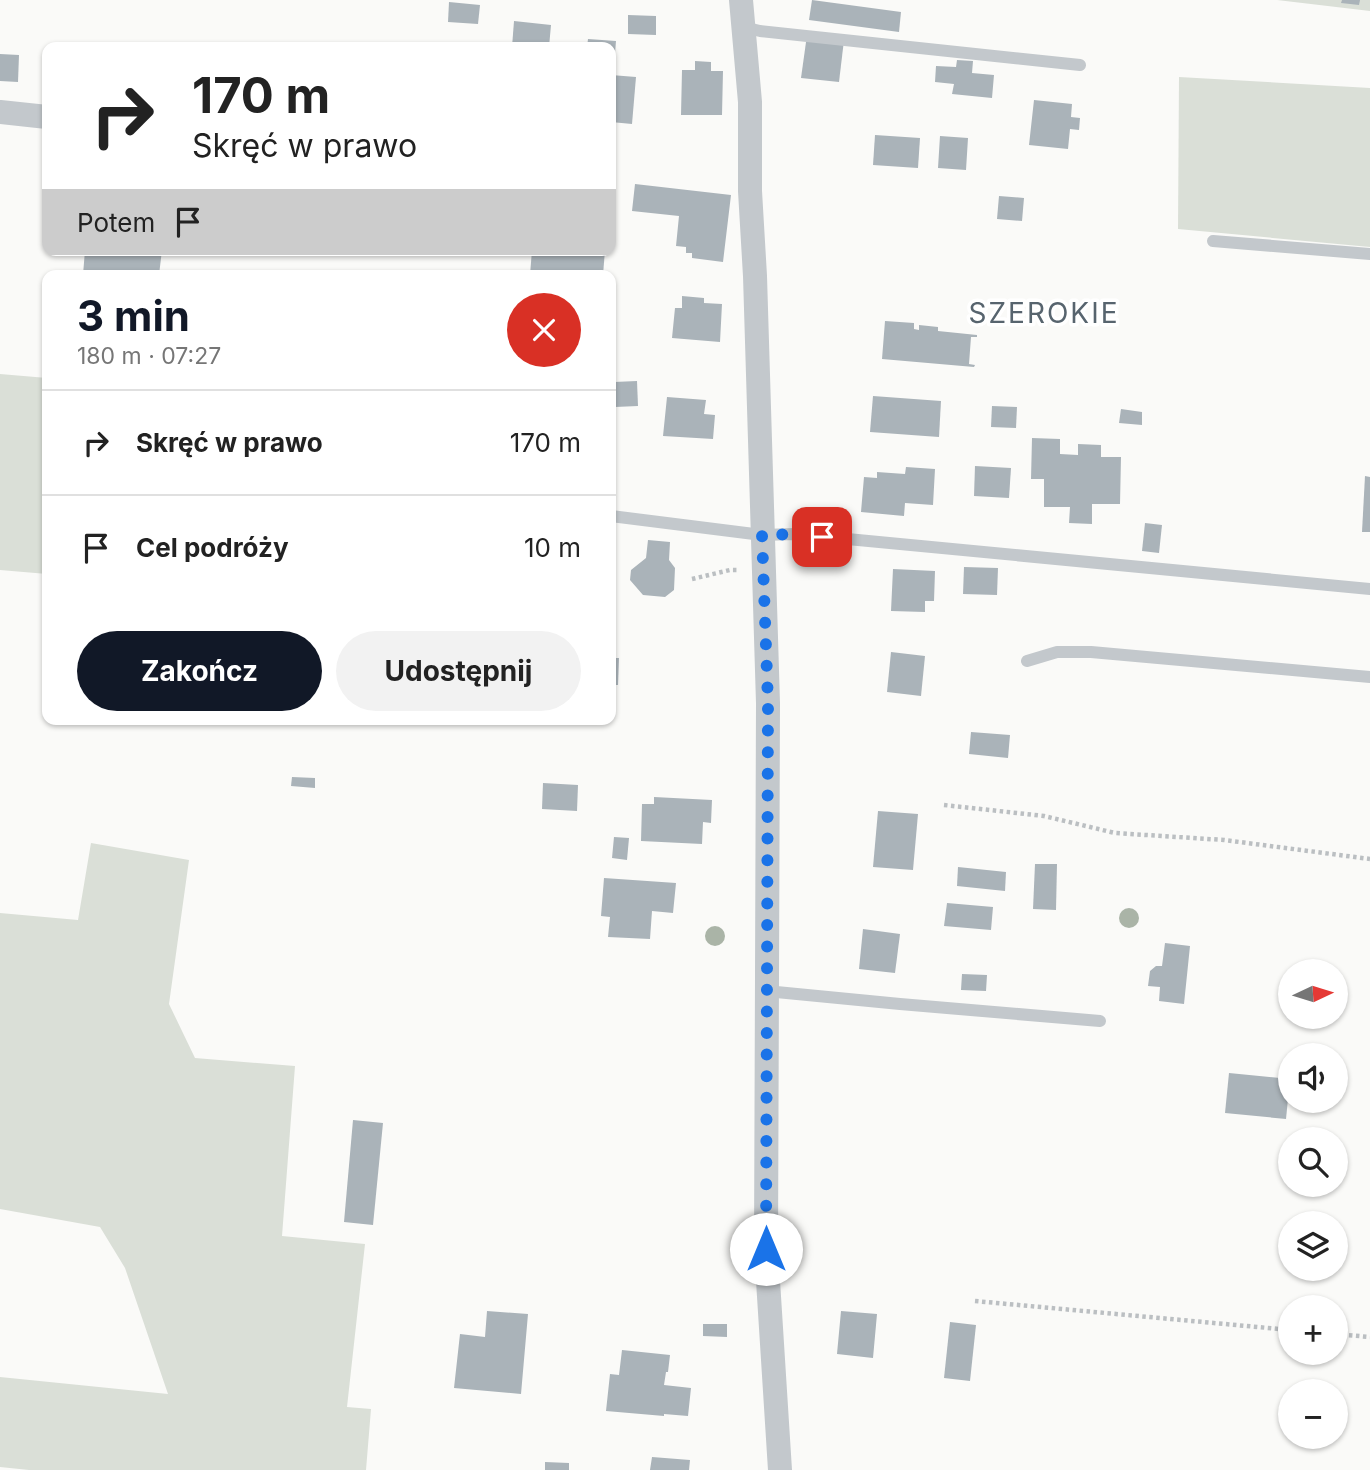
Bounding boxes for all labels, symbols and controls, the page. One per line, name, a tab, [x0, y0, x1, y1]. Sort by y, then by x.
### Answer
text: 170 m	[192, 66, 330, 125]
icon: right	[77, 70, 168, 161]
text: Skręć w prawo	[192, 126, 417, 165]
icon: arrive	[169, 203, 207, 241]
text: Potem	[77, 207, 155, 238]
text: 3 min	[77, 290, 190, 341]
button: close	[507, 293, 581, 367]
district label: SZEROKIE	[969, 296, 1120, 330]
text: 180 m · 07:27	[77, 342, 221, 370]
icon: right	[77, 424, 115, 462]
text: Skręć w prawo	[136, 427, 323, 458]
text: 170 m	[510, 427, 581, 458]
pin	[792, 507, 852, 567]
icon: arrive	[803, 518, 841, 556]
icon: arrive	[77, 529, 115, 567]
text: Cel podróży	[136, 532, 289, 563]
text: 10 m	[524, 532, 581, 563]
button: Zakończ	[77, 631, 322, 711]
button: Udostępnij	[336, 631, 581, 711]
north arrow	[1278, 959, 1348, 1029]
map controls	[1278, 959, 1348, 1449]
button: sound	[1278, 1043, 1348, 1113]
button: search	[1278, 1127, 1348, 1197]
button: layers	[1278, 1211, 1348, 1281]
position arrow	[729, 1212, 803, 1286]
button: +	[1278, 1295, 1348, 1365]
button: −	[1278, 1379, 1348, 1449]

